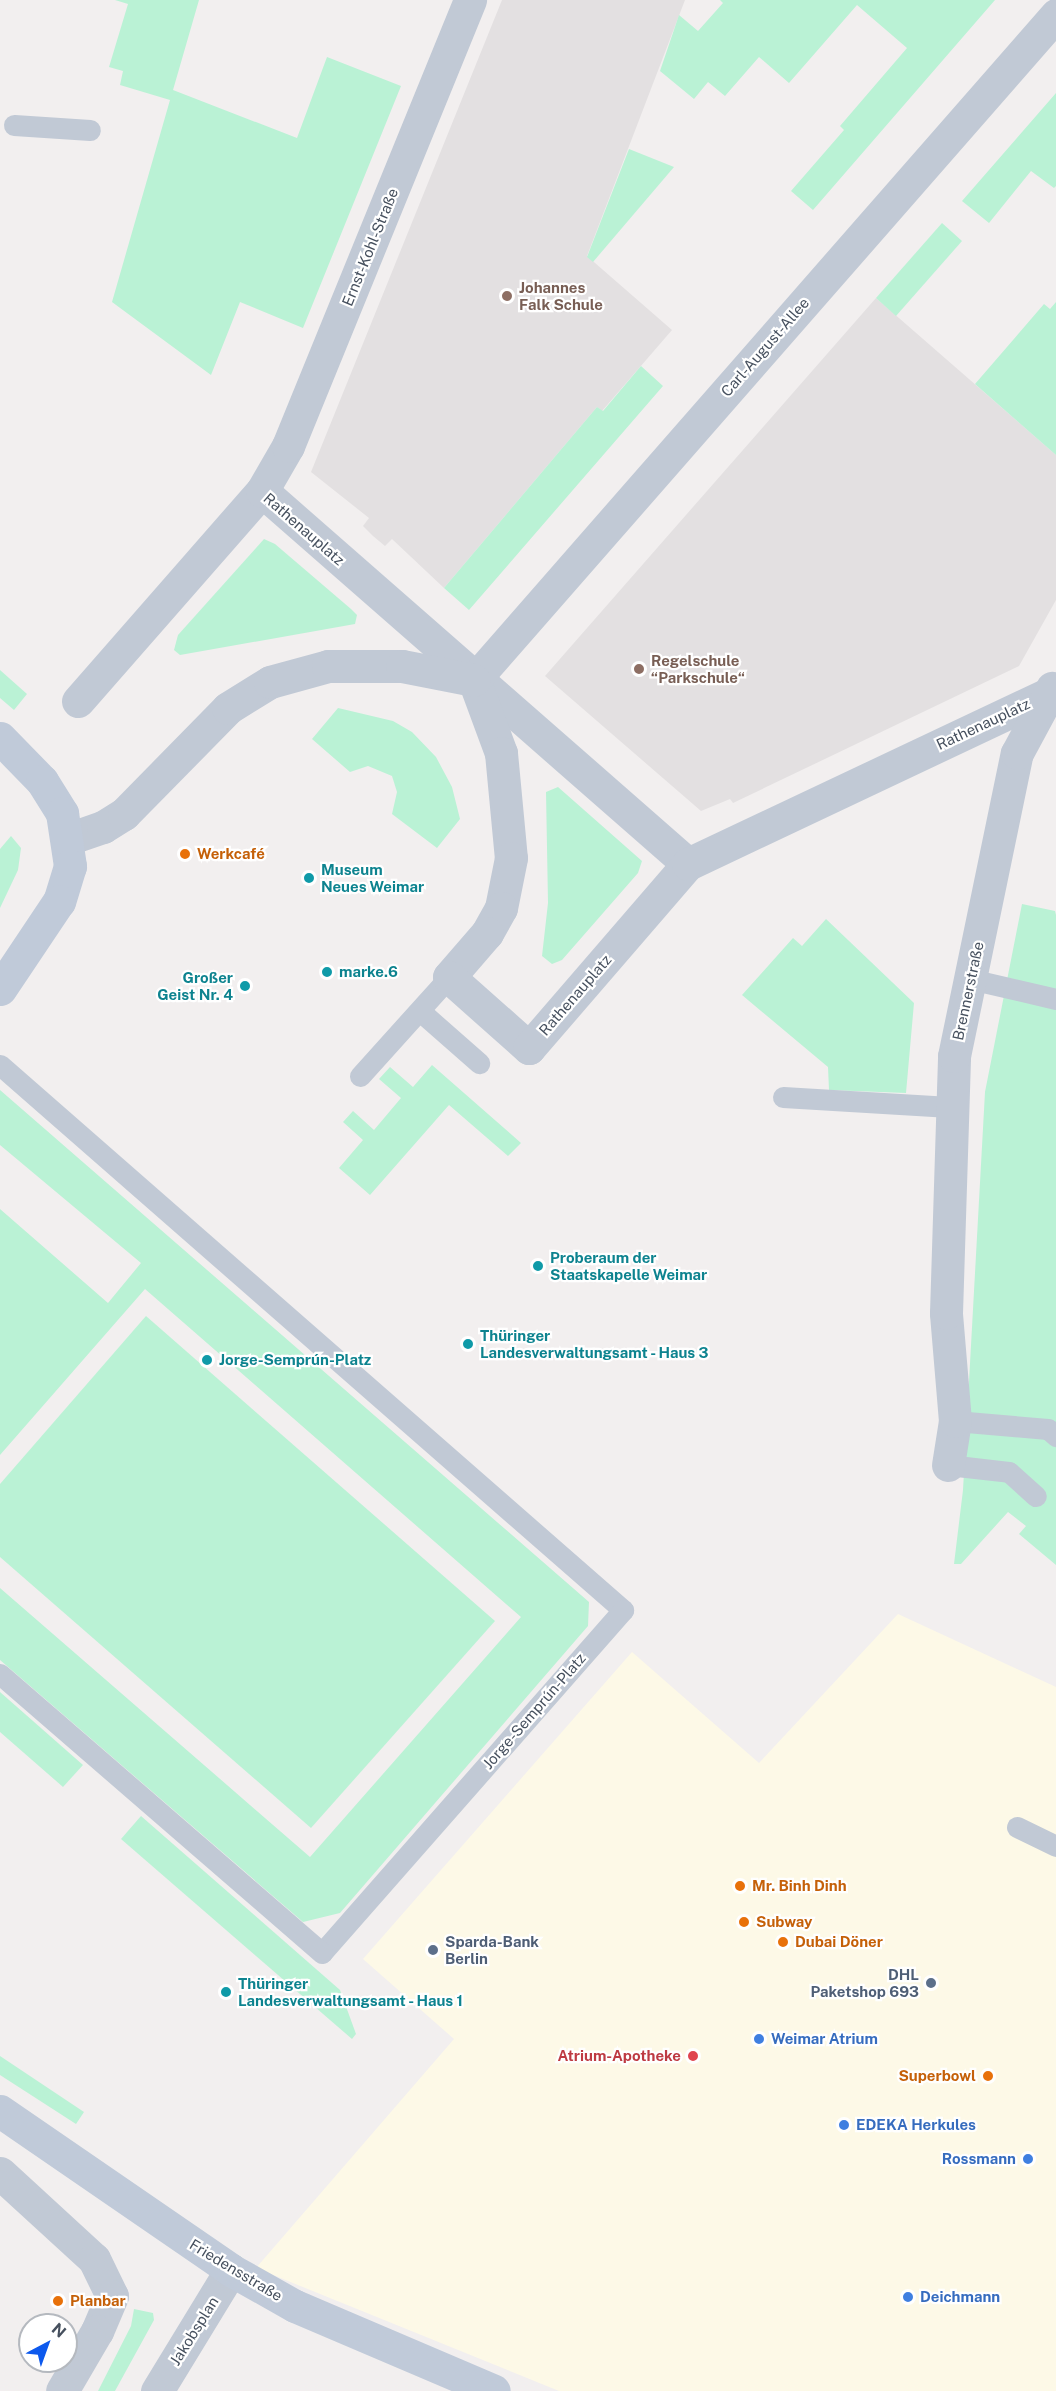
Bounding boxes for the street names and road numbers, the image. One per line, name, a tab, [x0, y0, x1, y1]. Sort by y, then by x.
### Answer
street label: Ernst-Kohl-Straße	[338, 185, 402, 309]
street label: Carl-August-Allee	[717, 294, 813, 400]
street label: Rathenauplatz	[260, 489, 348, 569]
street label: Rathenauplatz	[933, 694, 1033, 754]
street label: Brennerstraße	[949, 940, 987, 1042]
street label: Rathenauplatz	[535, 951, 615, 1039]
street label: Jorge-Semprún-Platz	[479, 1649, 589, 1773]
street label: Friedensstraße	[186, 2235, 286, 2305]
street label: Jakobsplan	[166, 2293, 222, 2369]

